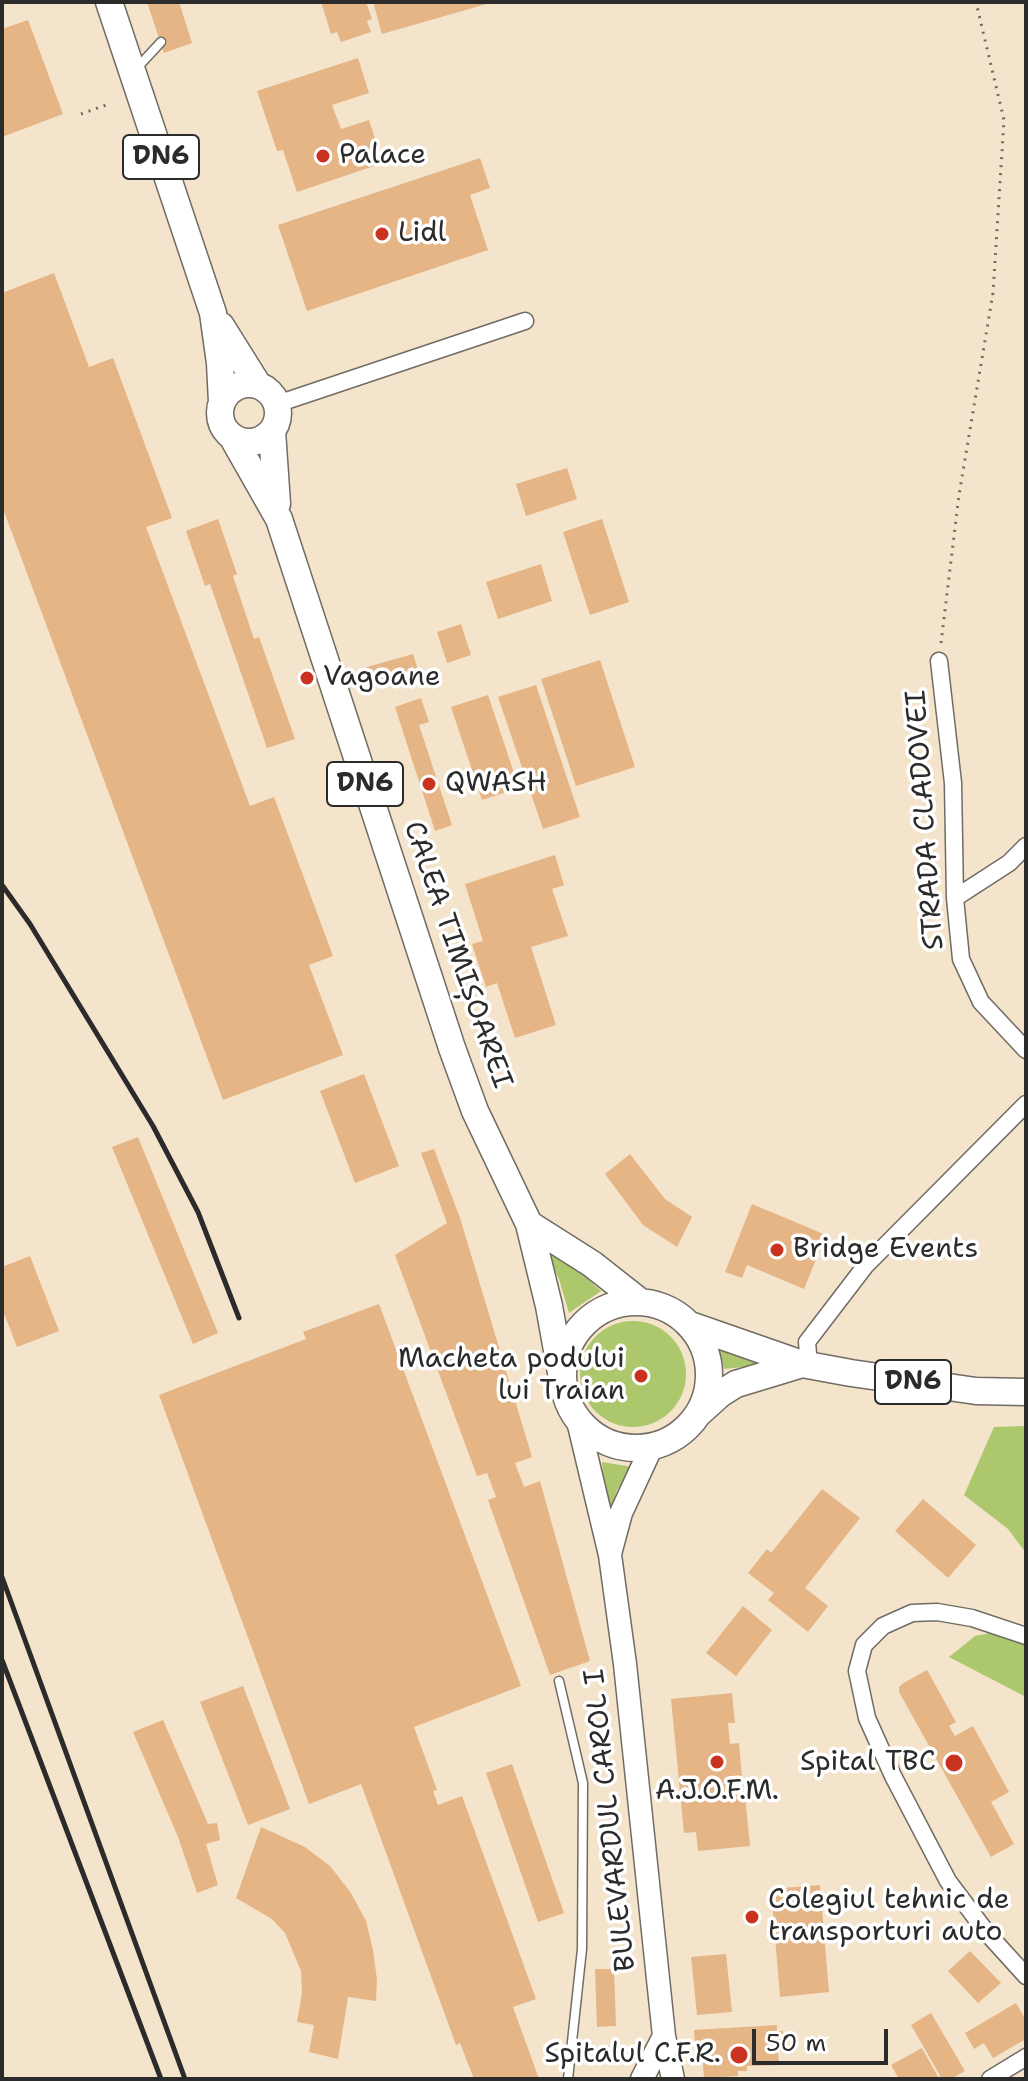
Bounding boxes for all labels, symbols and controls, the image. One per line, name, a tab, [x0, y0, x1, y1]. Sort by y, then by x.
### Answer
road number: DN6	[123, 135, 199, 179]
place label: Palace	[339, 139, 426, 173]
marker: Palace	[314, 147, 332, 165]
place label: Lidl	[398, 217, 446, 251]
marker: Lidl	[373, 225, 391, 243]
place label: Vagoane	[323, 661, 441, 695]
marker: Vagoane	[298, 669, 316, 687]
street label: STRADA CLADOVEI	[900, 689, 952, 951]
road number: DN6	[327, 762, 403, 806]
place label: QWASH	[445, 767, 547, 801]
marker: QWASH	[420, 775, 438, 793]
street label: CALEA TIMIȘOAREI	[396, 817, 518, 1093]
place label: Bridge Events	[793, 1233, 978, 1267]
marker: Bridge Events	[768, 1241, 786, 1259]
place label: Macheta podului lui Traian	[398, 1343, 625, 1409]
road number: DN6	[875, 1360, 951, 1404]
marker: Macheta podului lui Traian	[632, 1367, 650, 1385]
street label: BULEVARDUL CAROL I	[578, 1667, 644, 1973]
place label: Spital TBC	[800, 1746, 936, 1780]
marker: Spital TBC	[943, 1752, 965, 1774]
marker: A.J.O.F.M.	[708, 1753, 726, 1771]
place label: A.J.O.F.M.	[655, 1775, 779, 1809]
place label: Colegiul tehnic de transporturi auto	[768, 1884, 1010, 1950]
marker: Colegiul tehnic de transporturi auto	[743, 1908, 761, 1926]
scale bar	[756, 2013, 892, 2063]
text: 50 m	[766, 2027, 826, 2059]
place label: Spitalul C.F.R.	[545, 2038, 721, 2072]
marker: Spitalul C.F.R.	[728, 2044, 750, 2066]

